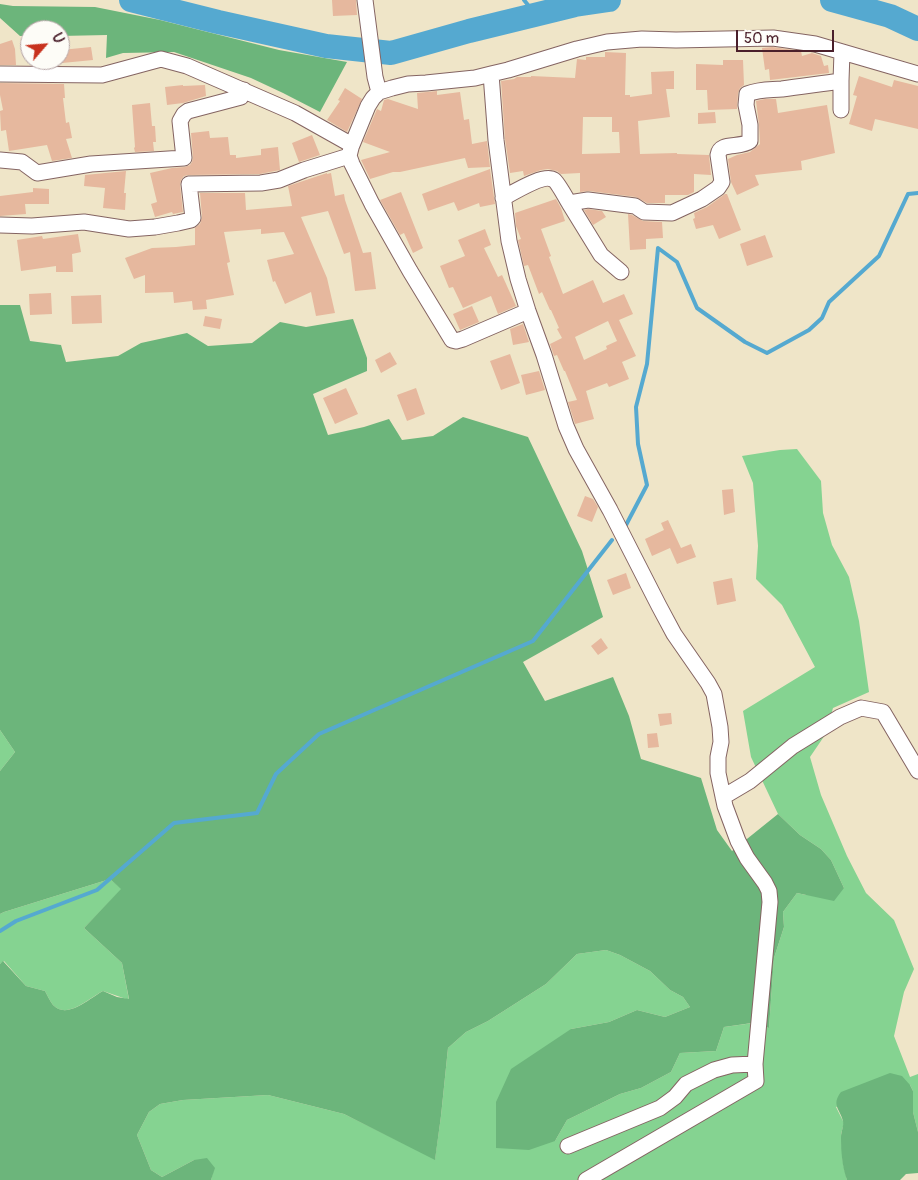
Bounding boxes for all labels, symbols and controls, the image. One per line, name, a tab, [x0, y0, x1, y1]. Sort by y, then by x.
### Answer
north arrow	[20, 20, 70, 70]
scale bar	[738, 20, 836, 52]
text: 50 m	[744, 29, 779, 48]
text: U	[48, 30, 68, 46]

